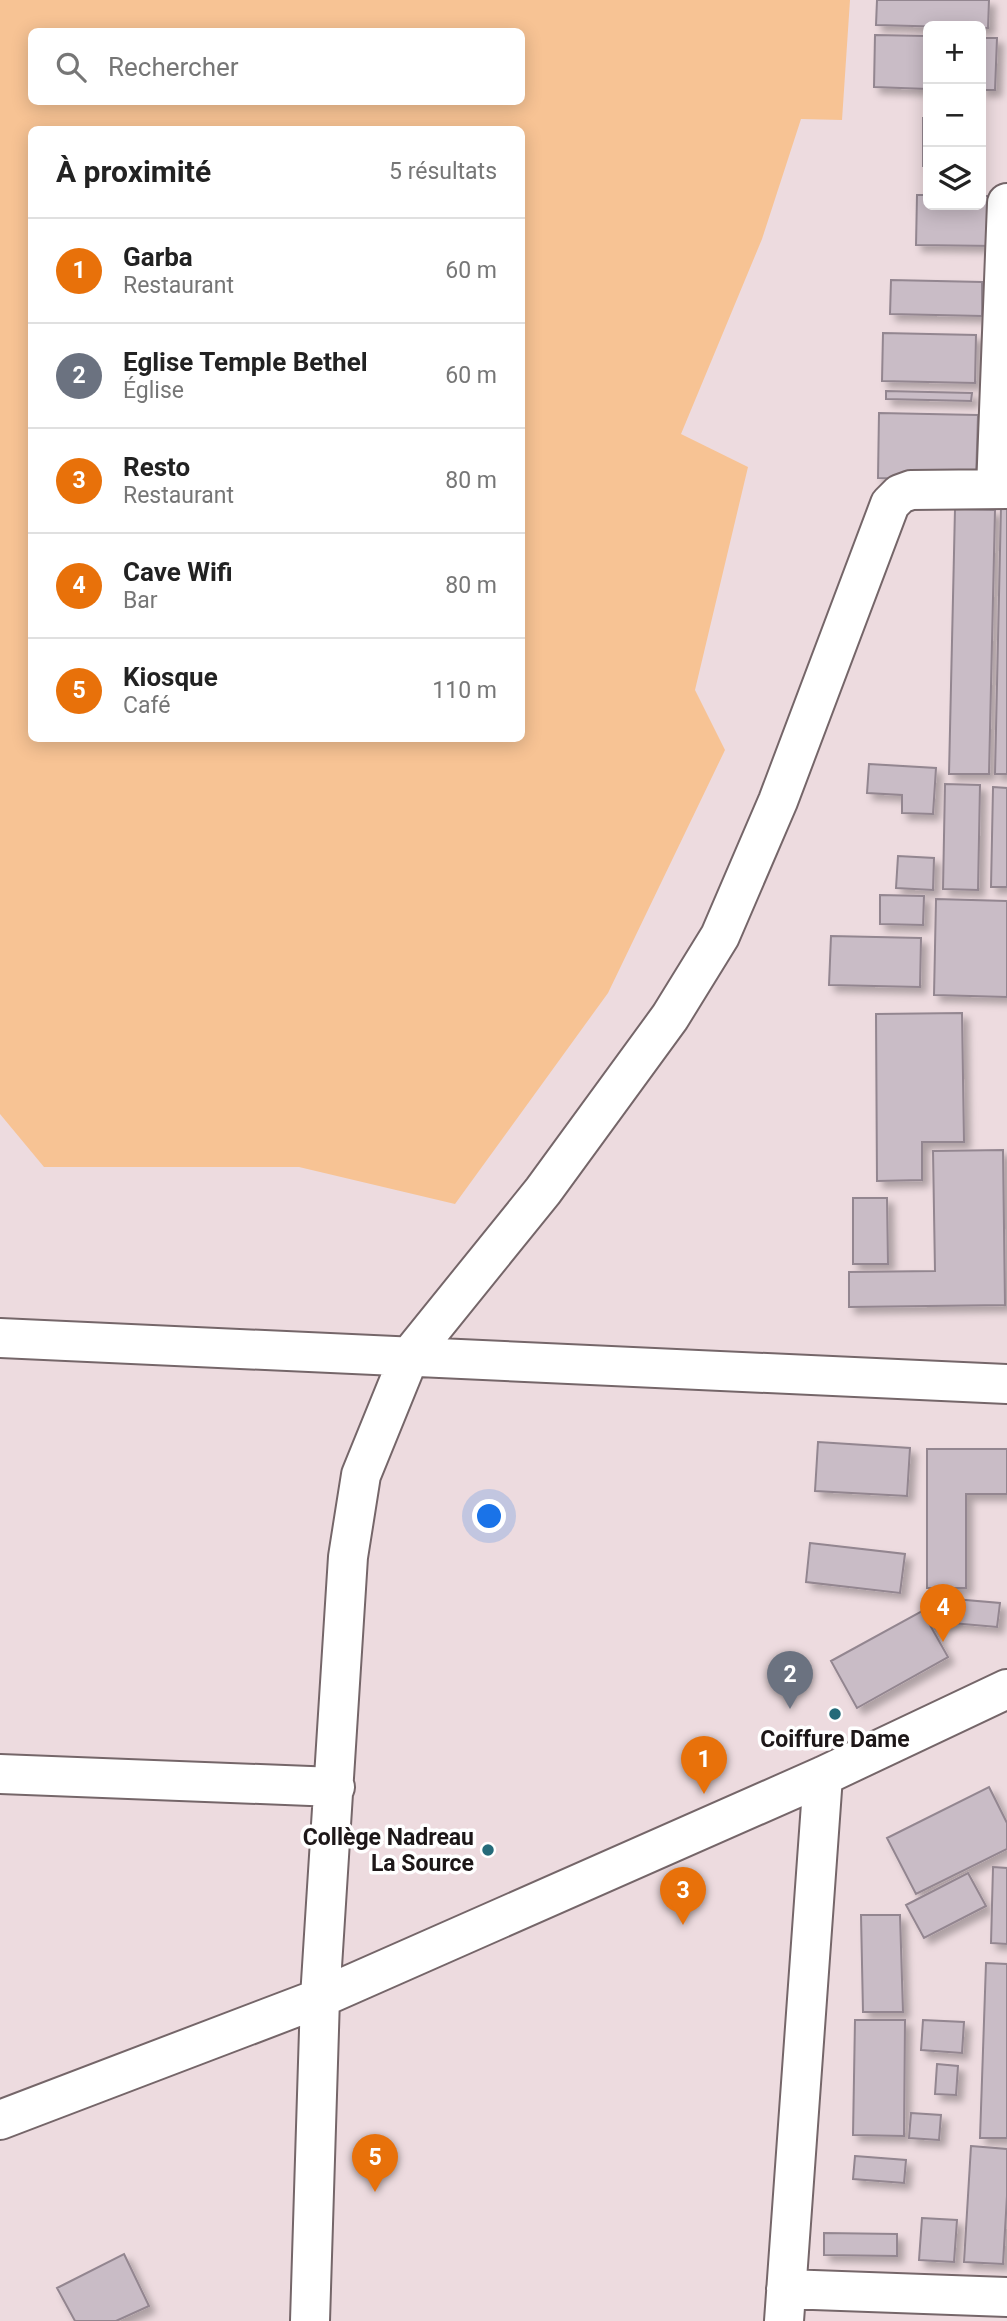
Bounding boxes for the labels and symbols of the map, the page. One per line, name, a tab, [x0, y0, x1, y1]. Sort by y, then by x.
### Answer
your location	[472, 1499, 506, 1533]
pin: 4	[920, 1584, 966, 1642]
pin: 2	[767, 1651, 813, 1709]
marker: Coiffure Dame	[827, 1706, 843, 1722]
place label: Coiffure Dame	[760, 1726, 910, 1753]
pin: 1	[681, 1736, 727, 1794]
place label: Collège Nadreau La Source	[303, 1824, 474, 1877]
marker: Collège Nadreau La Source	[480, 1842, 496, 1858]
pin: 3	[660, 1867, 706, 1925]
pin: 5	[352, 2134, 398, 2192]

